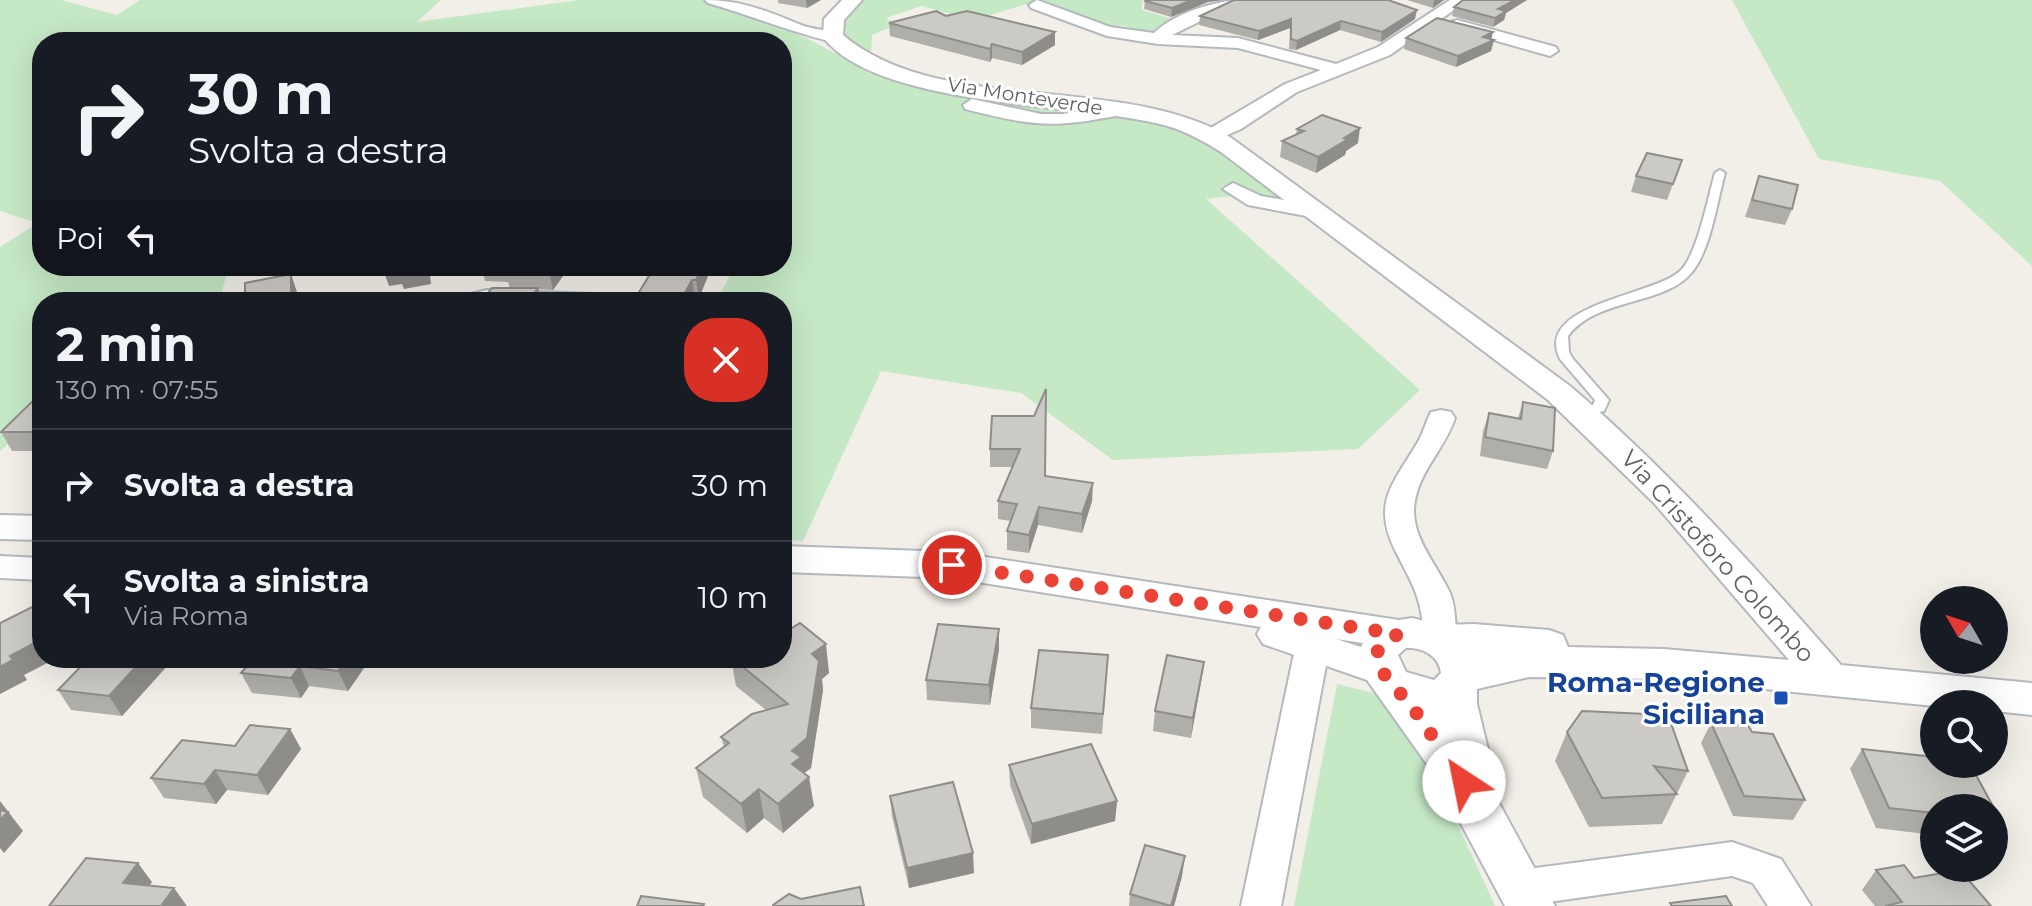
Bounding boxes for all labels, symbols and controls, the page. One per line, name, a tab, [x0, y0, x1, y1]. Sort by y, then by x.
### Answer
text: 30 m	[188, 60, 334, 128]
icon: right	[56, 64, 160, 168]
street label: Via Monteverde	[946, 72, 1104, 120]
text: Svolta a destra	[188, 128, 448, 172]
icon: left	[120, 216, 164, 260]
text: Poi	[56, 220, 104, 257]
text: 2 min	[56, 315, 196, 373]
button: close	[684, 318, 768, 402]
text: 130 m · 07:55	[56, 374, 218, 406]
street label: Via Cristoforo Colombo	[1615, 444, 1821, 668]
icon: right	[56, 463, 100, 507]
text: Svolta a destra	[124, 467, 354, 504]
text: 30 m	[692, 467, 768, 504]
pin	[918, 531, 986, 599]
icon: arrive	[930, 543, 974, 587]
text: Svolta a sinistra	[124, 563, 370, 600]
icon: left	[56, 575, 100, 619]
text: 10 m	[698, 579, 768, 616]
north arrow	[1920, 586, 2008, 674]
map controls	[1920, 586, 2008, 882]
text: Via Roma	[124, 600, 249, 632]
place label: Roma-Regione Siciliana	[1547, 665, 1765, 731]
marker: Roma-Regione Siciliana	[1772, 689, 1790, 707]
button: search	[1920, 690, 2008, 778]
position arrow	[1422, 740, 1506, 824]
button: layers	[1920, 794, 2008, 882]

